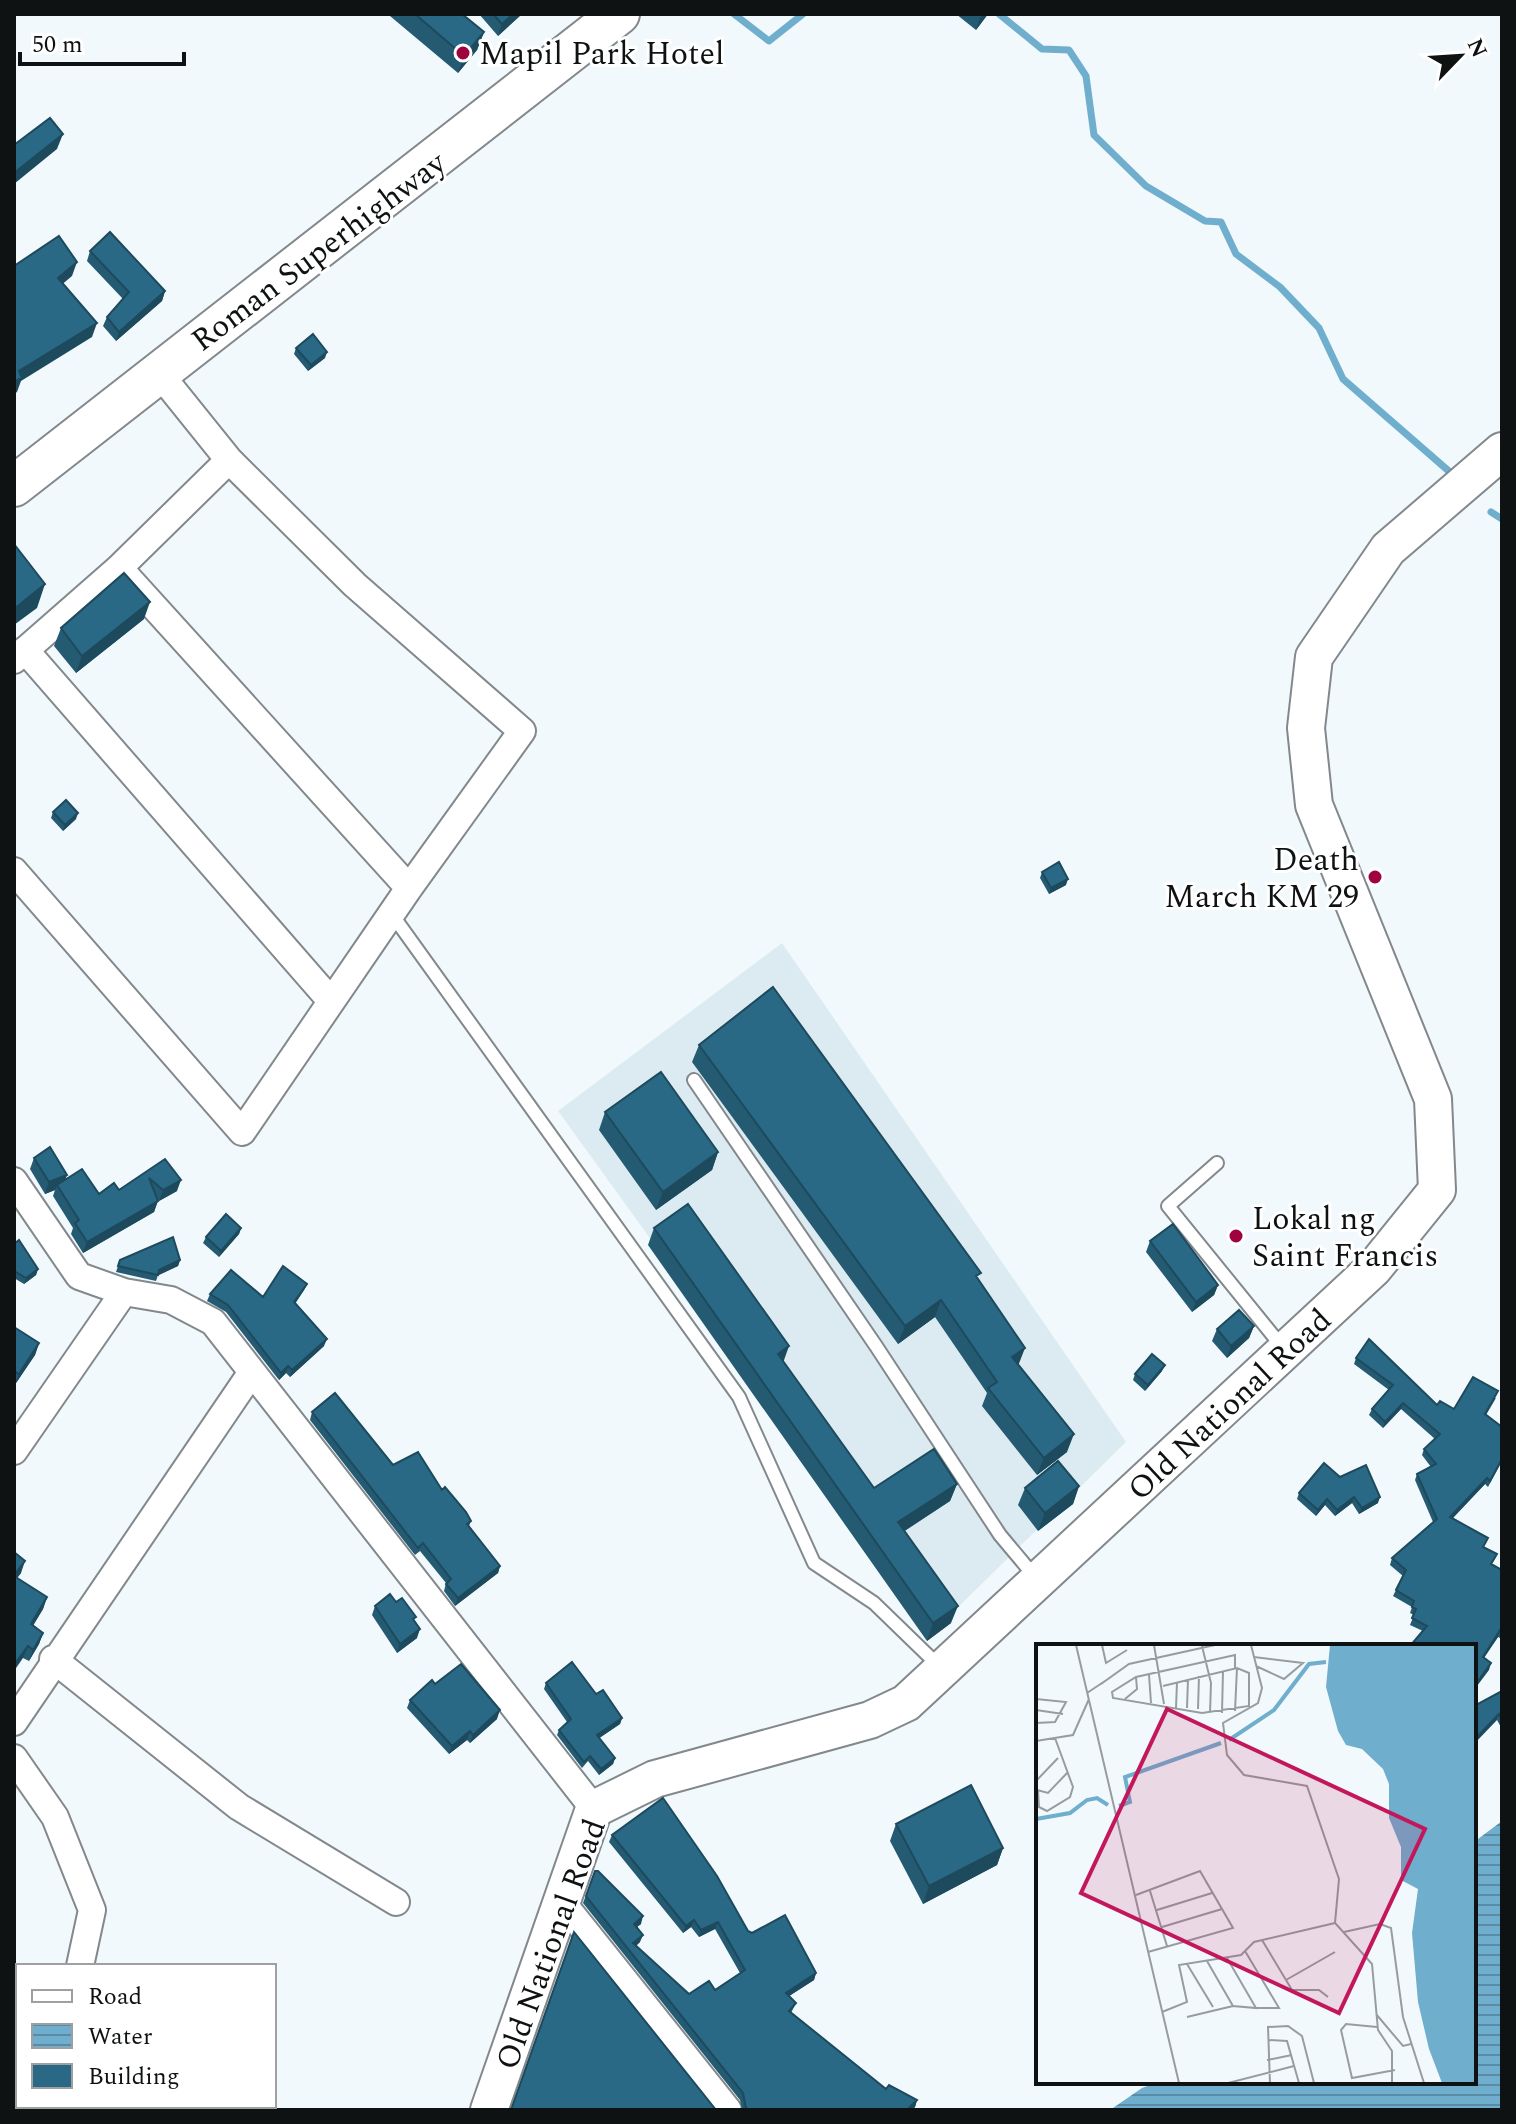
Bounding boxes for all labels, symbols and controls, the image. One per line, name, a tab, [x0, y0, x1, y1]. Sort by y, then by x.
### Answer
scale bar	[20, 16, 184, 66]
north arrow	[1420, 16, 1500, 96]
text: 50 m	[32, 27, 83, 63]
place label: Mapil Park Hotel	[479, 30, 724, 79]
text: N	[1458, 33, 1496, 63]
marker: Mapil Park Hotel	[454, 44, 472, 62]
street label: Roman Superhighway	[181, 139, 458, 365]
place label: Death March KM 29	[1164, 836, 1359, 922]
marker: Death March KM 29	[1366, 868, 1384, 886]
place label: Lokal ng Saint Francis	[1252, 1195, 1438, 1281]
marker: Lokal ng Saint Francis	[1227, 1227, 1245, 1245]
street label: Old National Road	[1117, 1297, 1343, 1513]
inset map	[1036, 1644, 1476, 2084]
street label: Old National Road	[483, 1812, 620, 2077]
legend	[16, 1964, 276, 2108]
text: Road	[88, 1979, 142, 2015]
text: Water	[88, 2019, 152, 2055]
text: Building	[88, 2059, 180, 2095]

